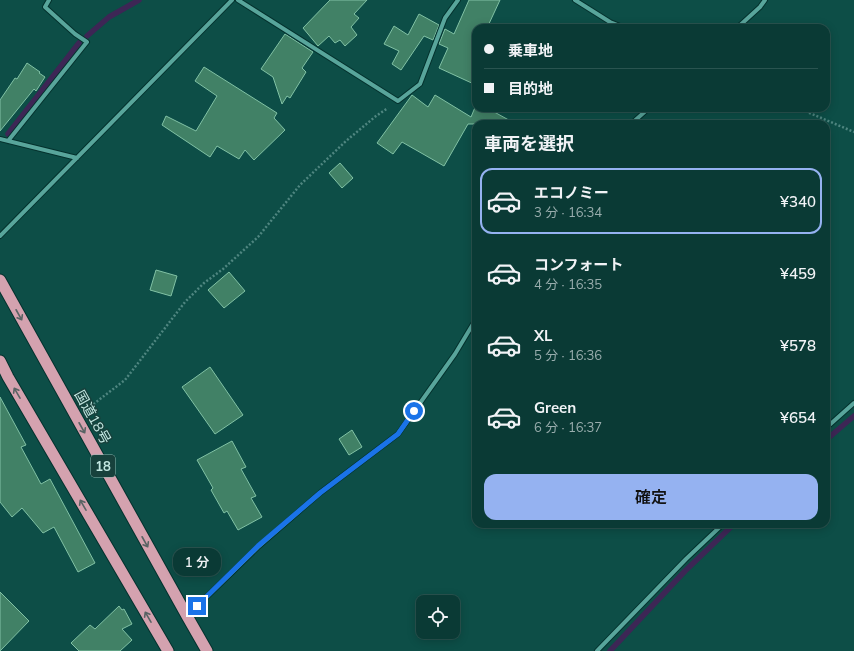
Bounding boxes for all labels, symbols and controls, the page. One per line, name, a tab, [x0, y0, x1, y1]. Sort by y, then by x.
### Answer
text: 乗車地	[508, 41, 553, 60]
text: 目的地	[508, 79, 553, 98]
text: 車両を選択	[484, 132, 574, 155]
icon: car	[486, 183, 522, 219]
text: エコノミー	[534, 183, 609, 202]
text: ¥340	[780, 192, 816, 211]
text: 3 分 · 16:34	[534, 204, 602, 220]
icon: car	[486, 255, 522, 291]
text: コンフォート	[534, 255, 624, 274]
text: ¥459	[780, 264, 816, 283]
text: 4 分 · 16:35	[534, 276, 602, 292]
one-way arrow	[15, 308, 23, 320]
text: XL	[534, 326, 552, 345]
icon: car	[486, 327, 522, 363]
text: ¥578	[780, 336, 816, 355]
text: 5 分 · 16:36	[534, 347, 602, 363]
one-way arrow	[13, 387, 21, 399]
street label: 国道18号	[71, 387, 115, 447]
text: Green	[534, 398, 576, 417]
icon: car	[486, 399, 522, 435]
route start	[405, 402, 423, 420]
text: ¥654	[780, 408, 816, 427]
text: 6 分 · 16:37	[534, 419, 602, 435]
one-way arrow	[78, 422, 86, 434]
road number: 18	[91, 455, 115, 477]
button: 確定	[484, 474, 818, 520]
one-way arrow	[78, 499, 86, 511]
one-way arrow	[142, 536, 150, 548]
callout: 1 分	[173, 548, 221, 576]
text: 1 分	[185, 554, 209, 570]
map controls	[416, 595, 460, 639]
button: locate	[416, 595, 460, 639]
route end	[188, 597, 206, 615]
one-way arrow	[144, 612, 152, 623]

